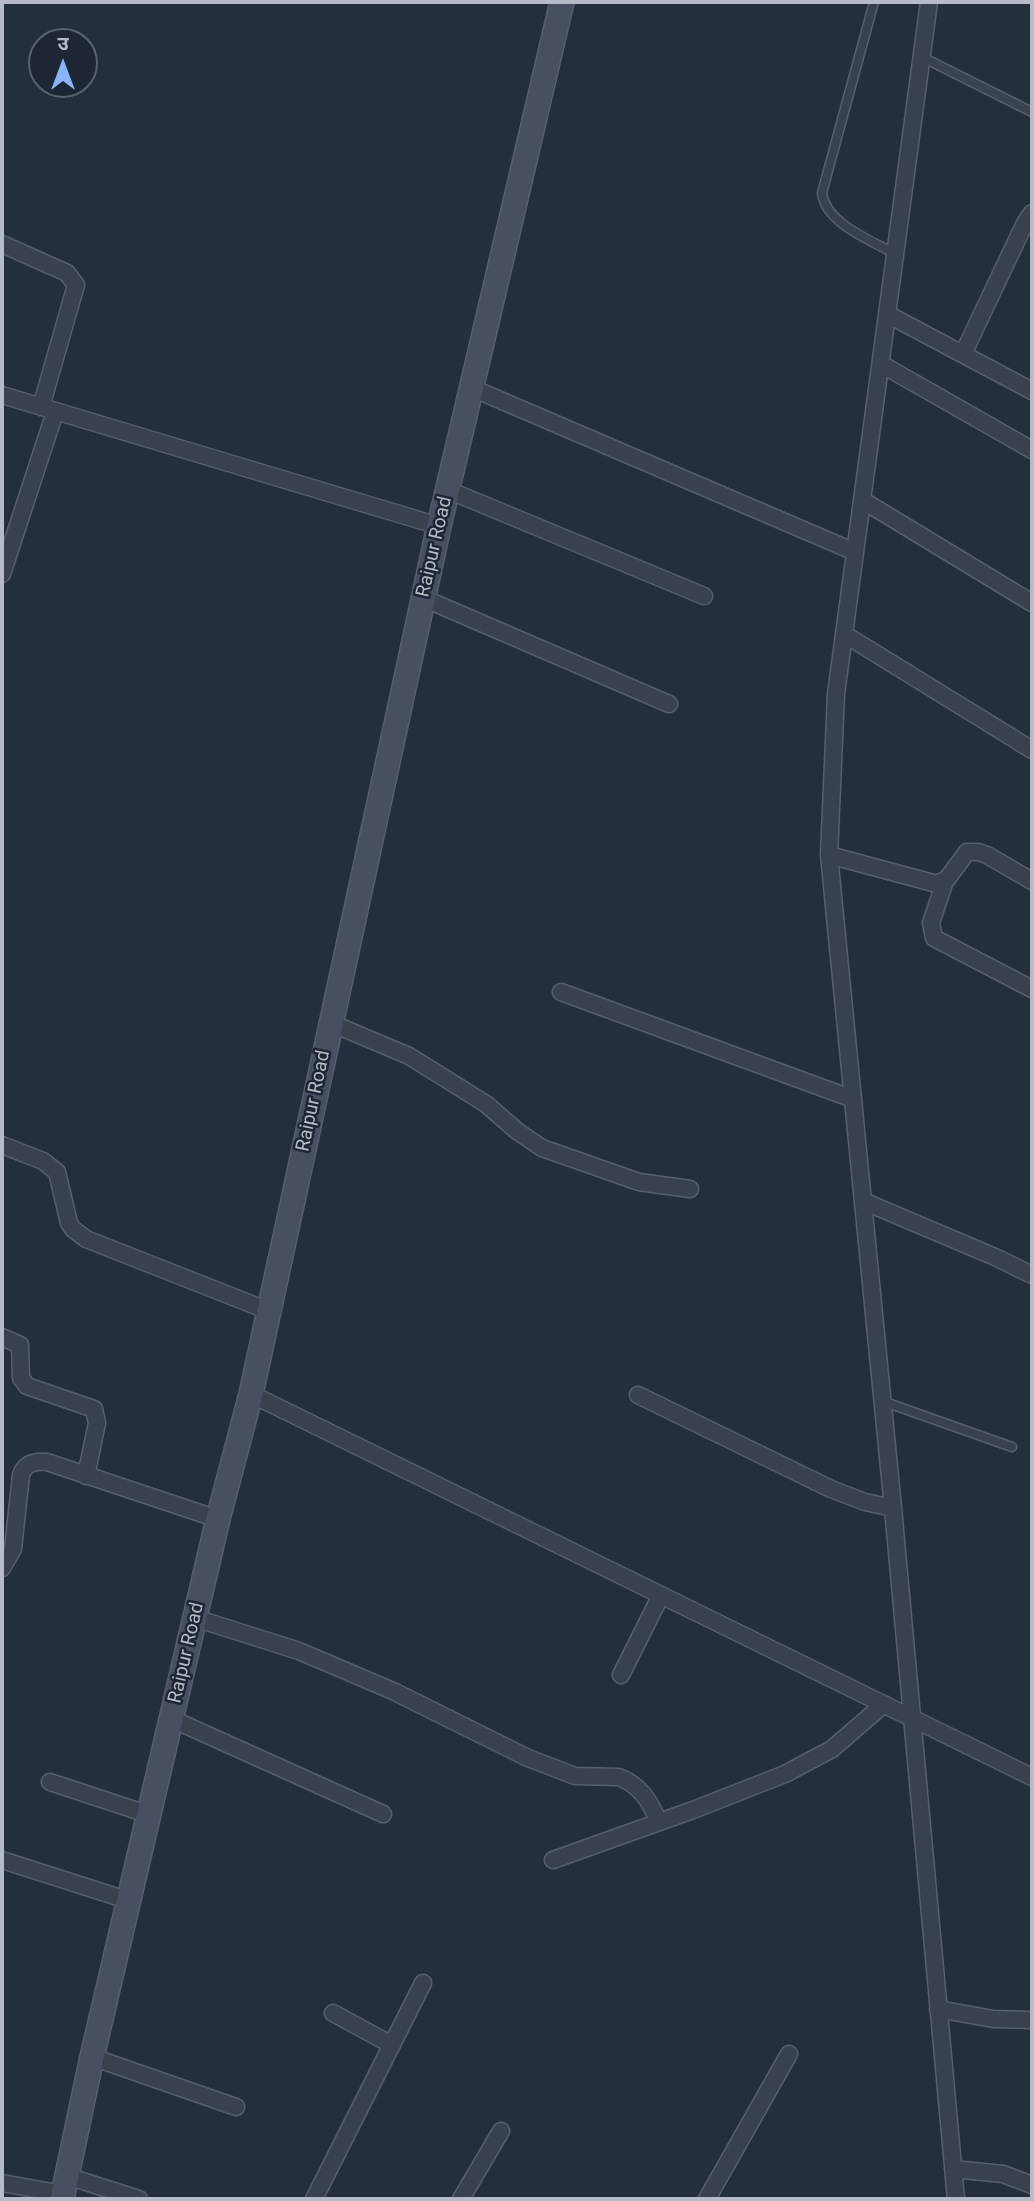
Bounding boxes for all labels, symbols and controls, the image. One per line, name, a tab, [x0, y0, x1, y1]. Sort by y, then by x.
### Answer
north arrow	[28, 28, 98, 98]
text: उ	[57, 32, 69, 55]
street label: Raipur Road	[412, 494, 458, 600]
street label: Raipur Road	[292, 1048, 336, 1154]
street label: Raipur Road	[164, 1600, 210, 1706]

